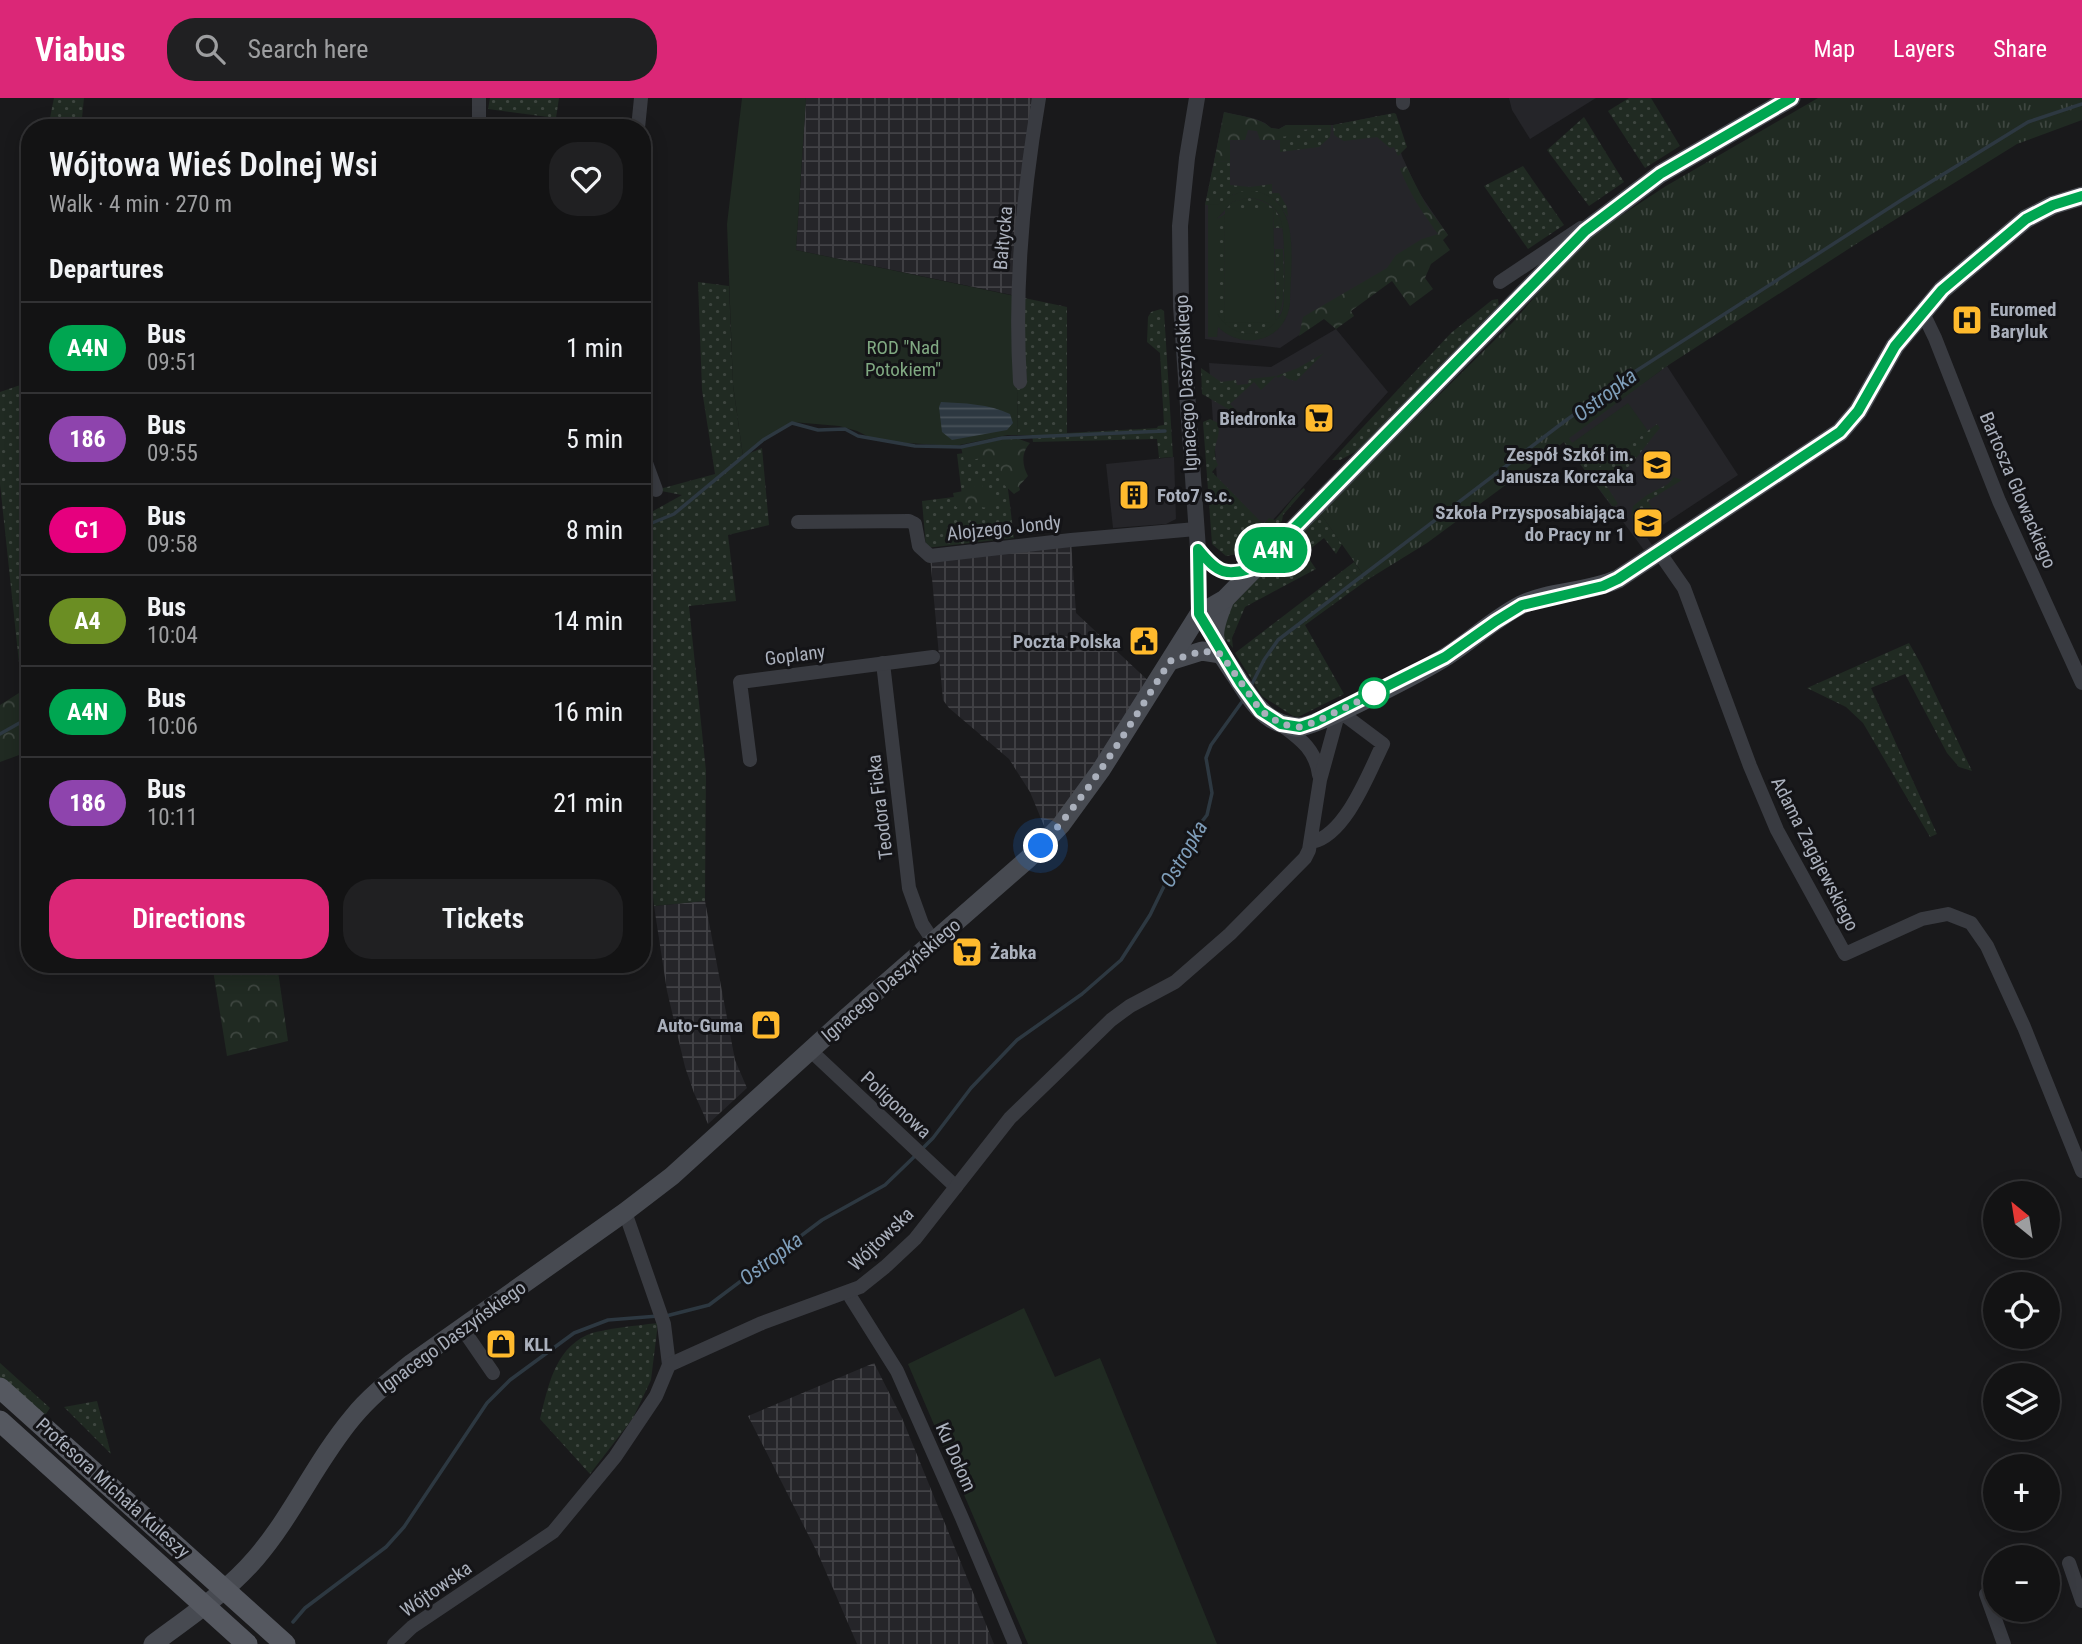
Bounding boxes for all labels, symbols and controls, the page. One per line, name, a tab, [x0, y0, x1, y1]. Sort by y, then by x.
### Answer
search box	[167, 18, 657, 81]
text: Viabus	[35, 30, 125, 69]
icon: search	[191, 30, 229, 68]
text: Search here	[247, 34, 368, 64]
text: Map	[1814, 35, 1855, 63]
text: Layers	[1893, 35, 1955, 63]
text: Share	[1993, 35, 2047, 63]
button: heart	[549, 142, 623, 216]
text: Wójtowa Wieś Dolnej Wsi	[49, 145, 378, 184]
text: Walk · 4 min · 270 m	[49, 191, 232, 218]
street label: Bałtycka	[989, 205, 1017, 271]
text: Departures	[49, 254, 164, 284]
street label: Ignacego Daszyńskiego	[1170, 294, 1202, 472]
place label: Euromed Baryluk	[1990, 298, 2057, 343]
hospital icon: Euromed Baryluk	[1950, 303, 1984, 337]
text: Bus	[147, 319, 186, 349]
text: 1 min	[566, 333, 623, 363]
text: A4N	[67, 334, 108, 362]
park label: ROD "Nad Potokiem"	[865, 336, 941, 381]
text: 09:51	[147, 349, 198, 376]
water label: Ostropka	[1569, 364, 1641, 426]
supermarket icon: Biedronka	[1302, 401, 1336, 435]
place label: Biedronka	[1219, 407, 1296, 430]
street label: Bartosza Głowackiego	[1975, 408, 2061, 572]
text: Bus	[147, 410, 186, 440]
text: 5 min	[566, 424, 623, 454]
text: 186	[69, 425, 106, 453]
text: 09:55	[147, 440, 198, 467]
place label: Zespół Szkół im. Janusza Korczaka	[1496, 443, 1634, 488]
school or university icon: Zespół Szkół im. Janusza Korczaka	[1640, 448, 1674, 482]
building icon: Foto7 s.c.	[1117, 478, 1151, 512]
place label: Foto7 s.c.	[1157, 484, 1233, 507]
text: Bus	[147, 501, 186, 531]
place label: Szkoła Przysposabiająca do Pracy nr 1	[1435, 501, 1625, 546]
school or university icon: Szkoła Przysposabiająca do Pracy nr 1	[1631, 506, 1665, 540]
street label: Alojzego Jondy	[946, 511, 1062, 545]
text: 8 min	[566, 515, 623, 545]
text: C1	[75, 516, 100, 544]
line badge: A4N	[1233, 527, 1313, 573]
text: 09:58	[147, 531, 198, 558]
text: A4N	[1252, 536, 1294, 564]
text: Bus	[147, 592, 186, 622]
text: 14 min	[553, 606, 623, 636]
text: A4	[74, 607, 101, 635]
text: 10:04	[147, 622, 198, 649]
public building icon: Poczta Polska	[1127, 624, 1161, 658]
place label: Poczta Polska	[1013, 630, 1121, 653]
street label: Goplany	[763, 640, 827, 670]
unlabelled marker	[1359, 678, 1389, 708]
text: Bus	[147, 683, 186, 713]
text: 16 min	[553, 697, 623, 727]
text: A4N	[67, 698, 108, 726]
text: 10:06	[147, 713, 198, 740]
street label: Teodora Ficka	[862, 753, 898, 861]
street label: Adama Zagajewskiego	[1766, 773, 1864, 935]
text: Bus	[147, 774, 186, 804]
text: 21 min	[553, 788, 623, 818]
text: 186	[69, 789, 106, 817]
text: 10:11	[147, 804, 198, 831]
water label: Ostropka	[1155, 816, 1213, 892]
your location	[1023, 828, 1058, 863]
button: Directions	[49, 879, 329, 959]
button: Tickets	[343, 879, 623, 959]
street label: Ignacego Daszyńskiego	[817, 913, 965, 1047]
supermarket icon: Żabka	[950, 935, 984, 969]
place label: Żabka	[990, 941, 1037, 964]
shop icon: Auto-Guma	[749, 1008, 783, 1042]
place label: Auto-Guma	[657, 1014, 743, 1037]
street label: Poligonowa	[856, 1067, 936, 1143]
north arrow	[1983, 1181, 2060, 1258]
map controls	[1983, 1181, 2060, 1622]
street label: Wójtowska	[844, 1202, 918, 1276]
water label: Ostropka	[735, 1228, 807, 1290]
button: locate	[1983, 1272, 2060, 1349]
street label: Ignacego Daszyńskiego	[374, 1276, 530, 1398]
shop icon: KLL	[484, 1327, 518, 1361]
place label: KLL	[524, 1333, 553, 1356]
button: layers	[1983, 1363, 2060, 1440]
street label: Profesora Michała Kuleszy	[31, 1413, 195, 1563]
street label: Ku Dołom	[931, 1419, 981, 1495]
button: +	[1983, 1454, 2060, 1531]
button: −	[1983, 1545, 2060, 1622]
street label: Wójtowska	[396, 1556, 476, 1622]

